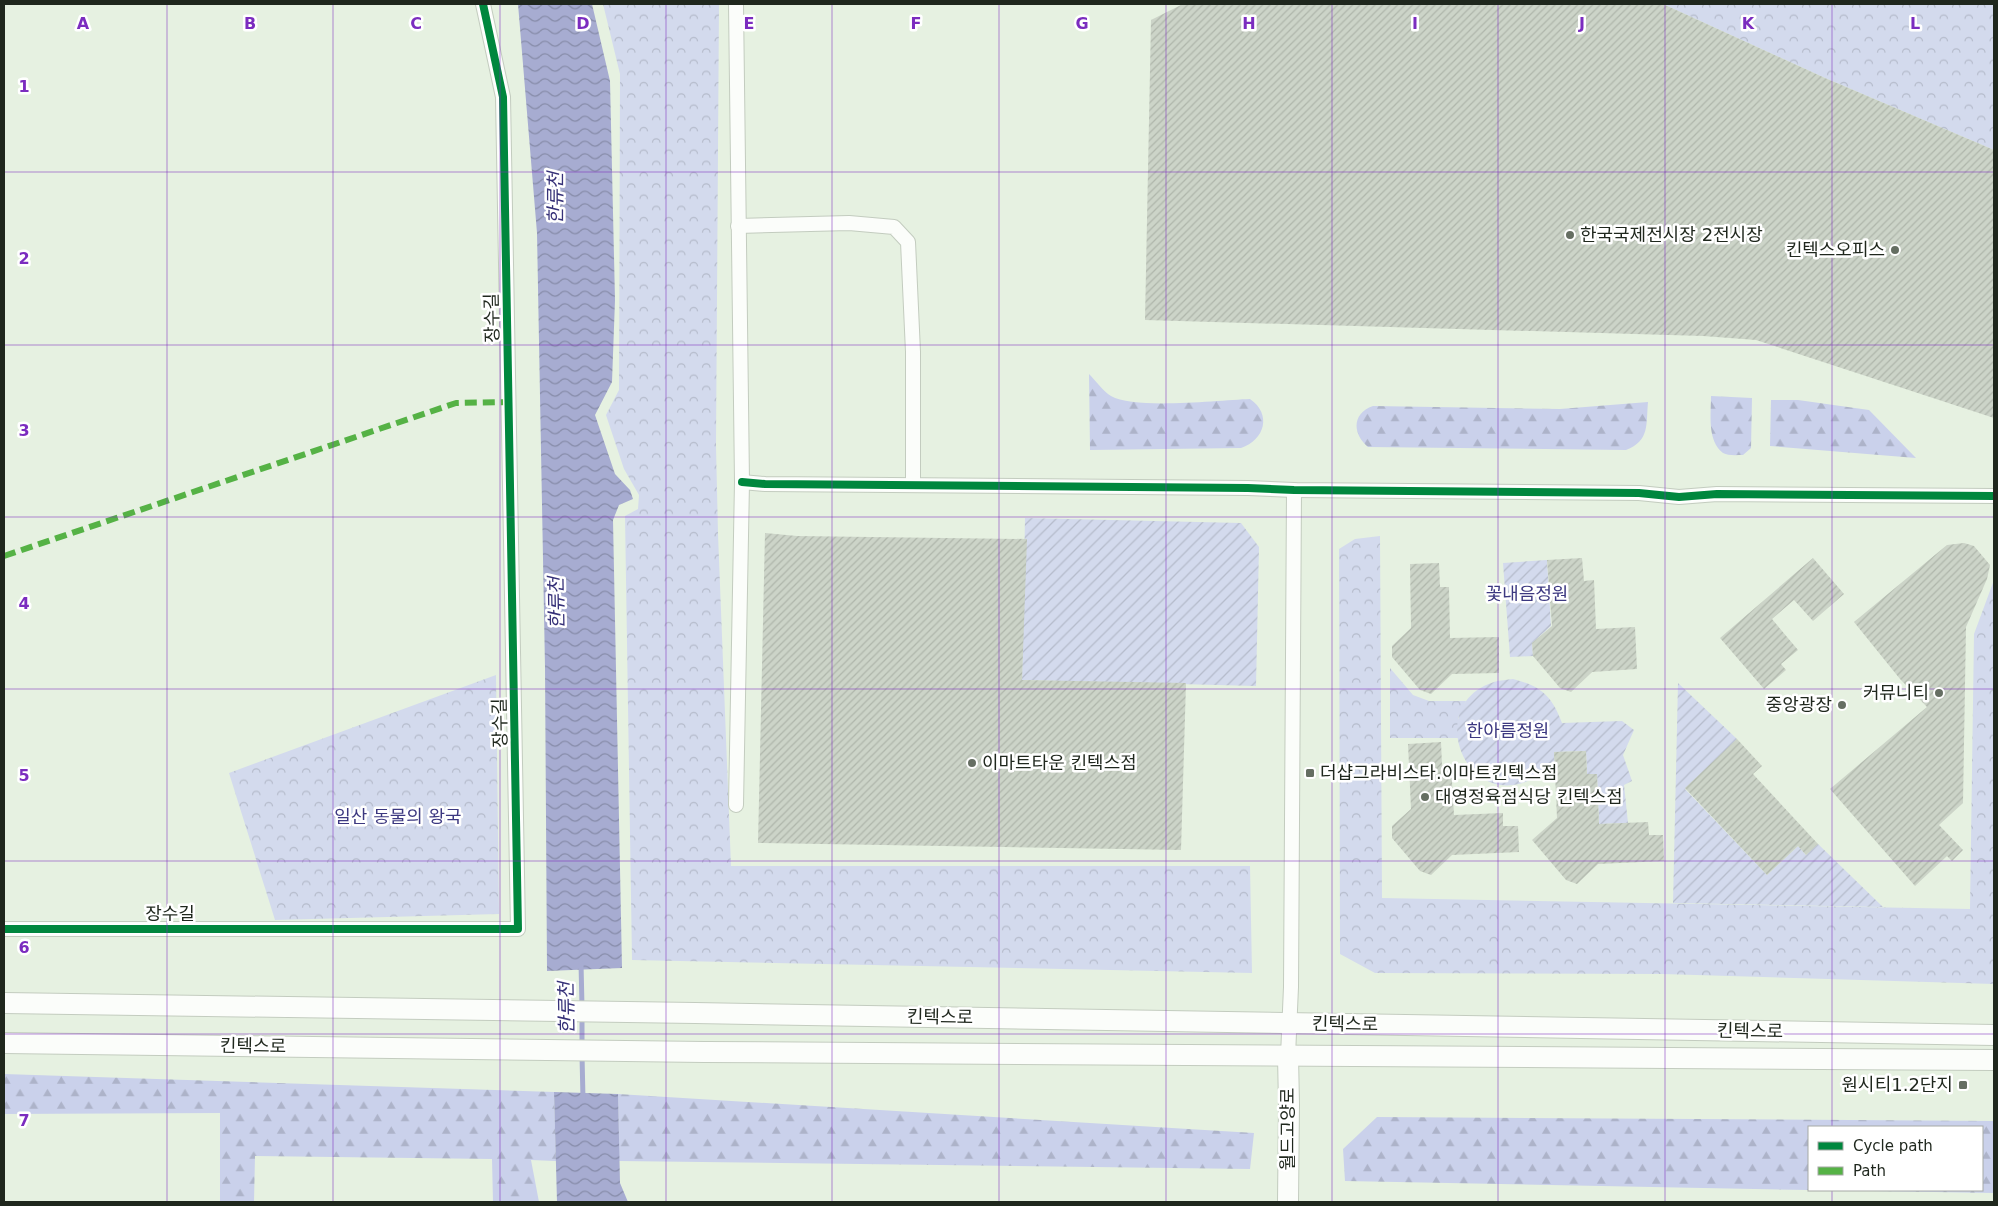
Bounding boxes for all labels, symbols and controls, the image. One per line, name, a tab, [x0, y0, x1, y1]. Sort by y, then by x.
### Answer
text: A	[77, 14, 90, 33]
text: B	[244, 14, 256, 33]
text: C	[410, 14, 422, 33]
text: D	[576, 14, 590, 33]
text: E	[744, 14, 754, 33]
text: F	[911, 14, 921, 33]
text: G	[1075, 14, 1089, 33]
text: H	[1242, 14, 1256, 33]
text: I	[1412, 14, 1418, 33]
text: J	[1578, 14, 1585, 33]
text: K	[1742, 14, 1755, 33]
text: L	[1910, 14, 1920, 33]
text: 1	[18, 77, 30, 96]
water label: 한류천	[544, 170, 566, 224]
place label: 한국국제전시장 2전시장	[1580, 224, 1763, 245]
marker: 한국국제전시장 2전시장	[1564, 229, 1576, 241]
place label: 킨텍스오피스	[1786, 239, 1885, 260]
marker: 킨텍스오피스	[1889, 244, 1901, 256]
text: 2	[18, 249, 30, 268]
street label: 장수길	[481, 293, 502, 343]
text: 3	[18, 421, 30, 440]
water label: 한류천	[545, 575, 567, 629]
park label: 꽃내음정원	[1486, 583, 1568, 604]
text: 4	[18, 594, 30, 613]
place label: 커뮤니티	[1863, 682, 1929, 703]
marker: 커뮤니티	[1933, 687, 1945, 699]
place label: 중앙광장	[1766, 694, 1832, 715]
street label: 장수길	[489, 698, 510, 748]
marker: 중앙광장	[1836, 699, 1848, 711]
park label: 한아름정원	[1467, 720, 1549, 741]
place label: 이마트타운 킨텍스점	[982, 752, 1137, 773]
marker: 이마트타운 킨텍스점	[966, 757, 978, 769]
place label: 더샵그라비스타.이마트킨텍스점	[1320, 762, 1558, 783]
text: 5	[18, 766, 30, 785]
marker: 더샵그라비스타.이마트킨텍스점	[1304, 767, 1316, 779]
place label: 대영정육점식당 킨텍스점	[1435, 786, 1623, 807]
marker: 대영정육점식당 킨텍스점	[1419, 791, 1431, 803]
park label: 일산 동물의 왕국	[334, 806, 462, 827]
street label: 장수길	[145, 903, 195, 924]
text: 6	[18, 938, 30, 957]
water label: 한류천	[555, 980, 577, 1034]
street label: 킨텍스로	[907, 1005, 973, 1028]
street label: 킨텍스로	[1312, 1012, 1378, 1035]
street label: 킨텍스로	[1717, 1019, 1783, 1042]
street label: 킨텍스로	[220, 1034, 286, 1057]
place label: 원시티1.2단지	[1842, 1074, 1953, 1095]
marker: 원시티1.2단지	[1957, 1079, 1969, 1091]
street label: 월드고양로	[1277, 1088, 1298, 1170]
text: 7	[18, 1111, 30, 1130]
legend	[1808, 1126, 1983, 1191]
text: Cycle path	[1853, 1137, 1933, 1155]
text: Path	[1853, 1162, 1886, 1180]

